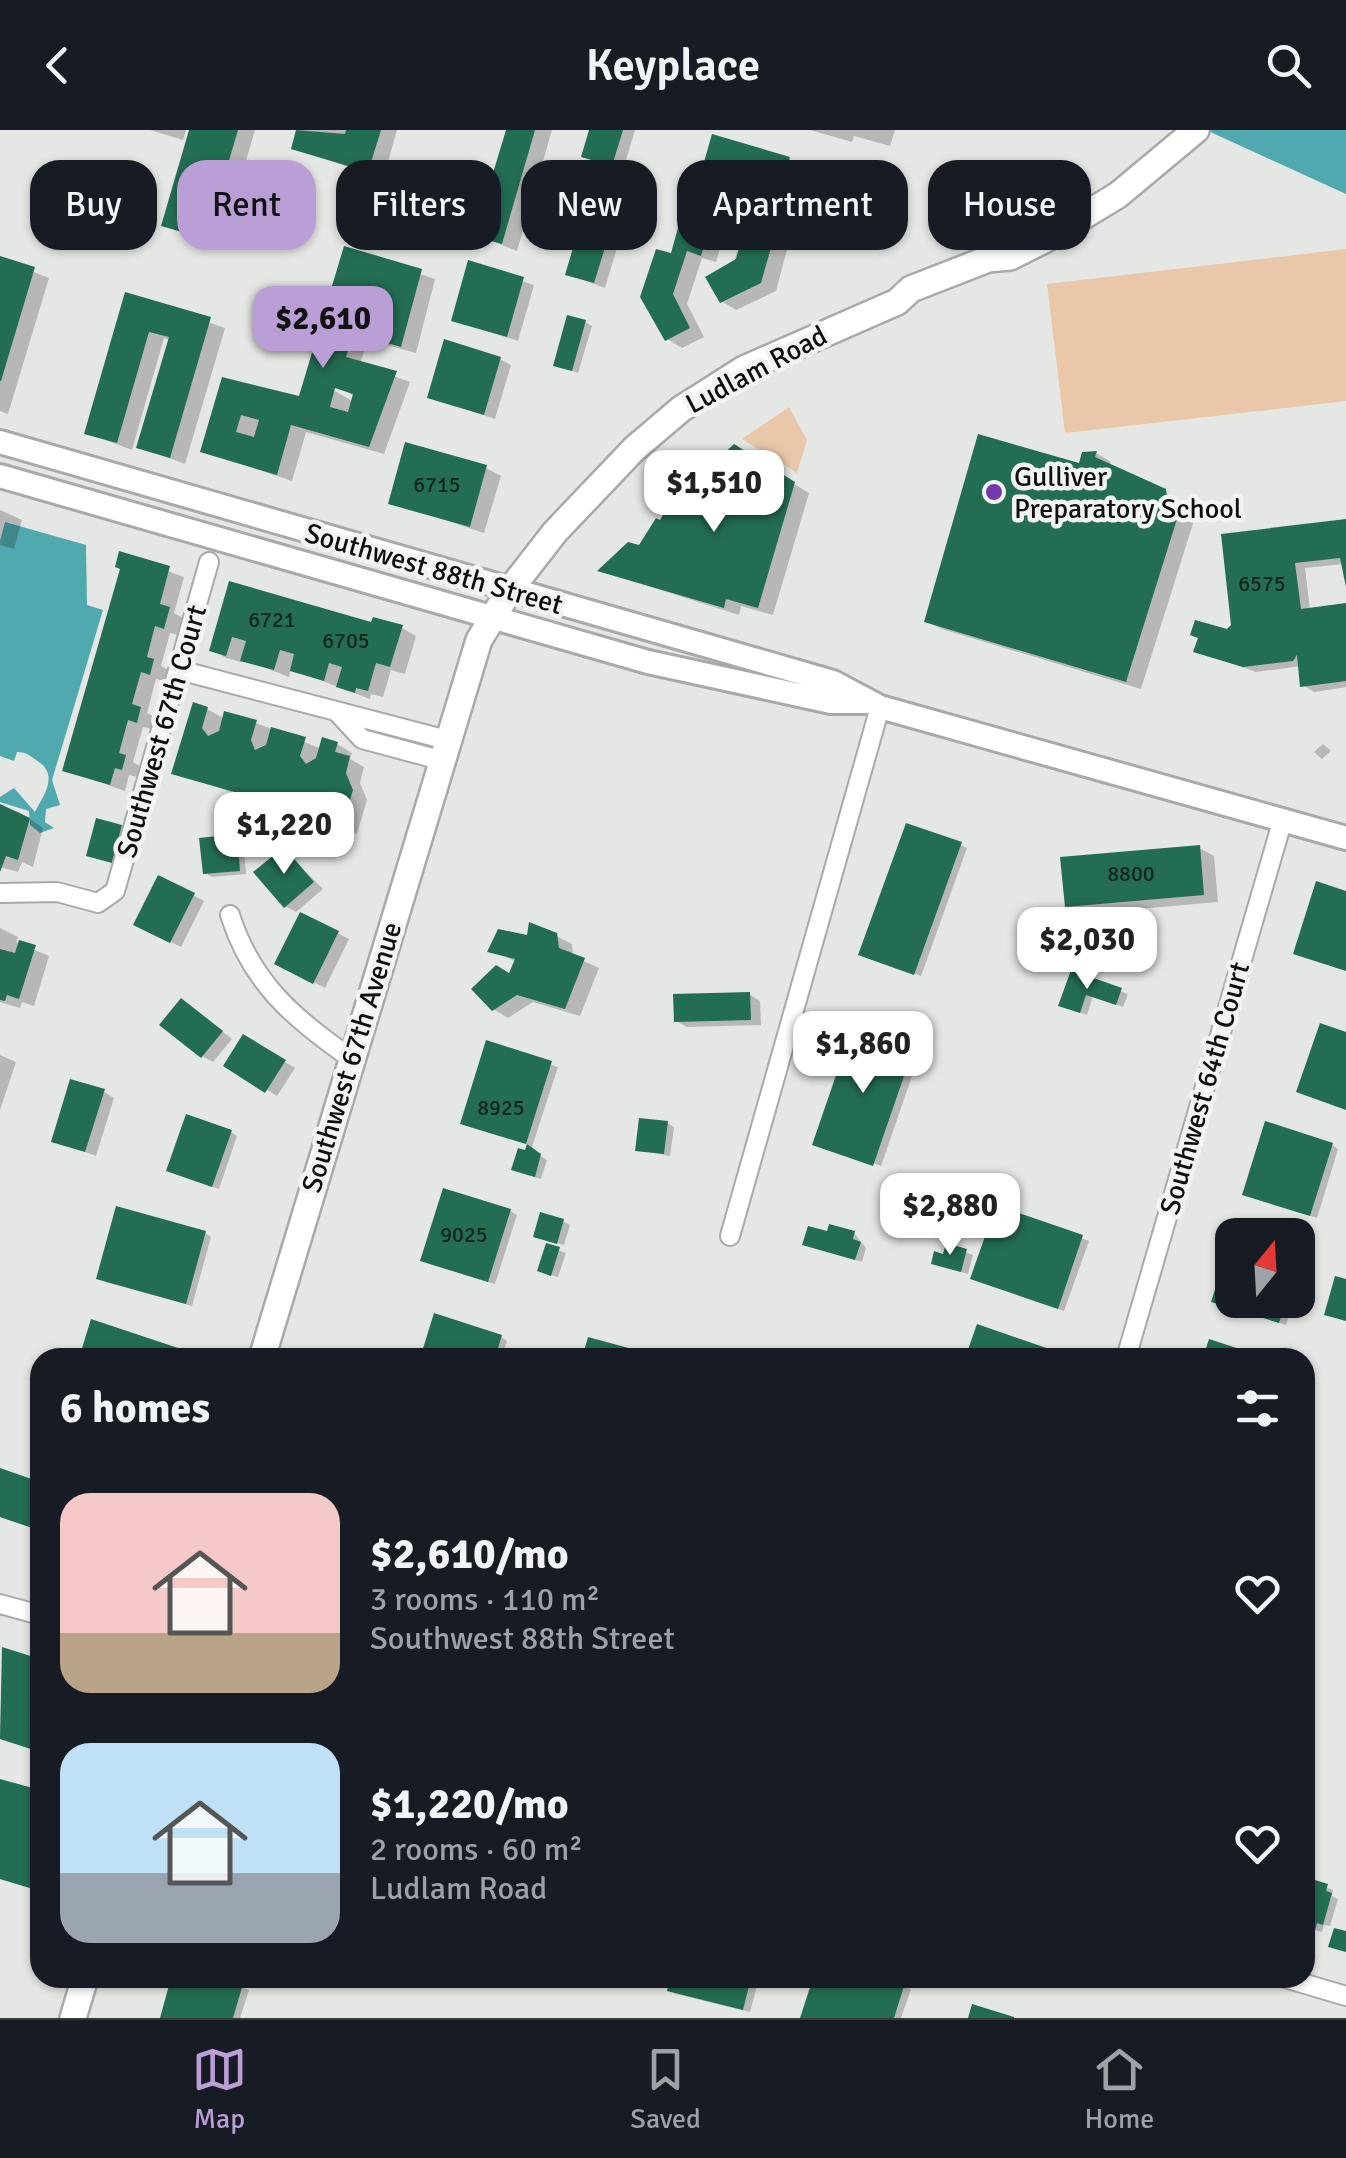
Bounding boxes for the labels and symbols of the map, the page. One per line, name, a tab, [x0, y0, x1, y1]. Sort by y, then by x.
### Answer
pin: $2,610	[242, 286, 404, 371]
street label: Ludlam Road	[680, 318, 833, 421]
pin: $1,510	[633, 450, 795, 535]
place label: Gulliver Preparatory School	[1014, 460, 1242, 526]
house number: 6715	[413, 471, 461, 498]
marker: Gulliver Preparatory School	[983, 481, 1005, 503]
street label: Southwest 88th Street	[301, 516, 567, 622]
house number: 6575	[1238, 570, 1286, 597]
street label: Southwest 67th Court	[110, 601, 214, 861]
house number: 6721	[248, 606, 296, 633]
house number: 6705	[322, 627, 370, 654]
pin: $1,220	[203, 792, 365, 877]
house number: 8800	[1107, 860, 1155, 887]
pin: $2,030	[1006, 907, 1168, 992]
street label: Southwest 67th Avenue	[295, 918, 409, 1197]
street label: Southwest 64th Court	[1153, 958, 1257, 1218]
pin: $1,860	[782, 1011, 944, 1096]
house number: 8925	[477, 1094, 525, 1121]
pin: $2,880	[869, 1173, 1031, 1258]
north arrow	[1215, 1218, 1315, 1318]
house number: 9025	[440, 1221, 488, 1248]

